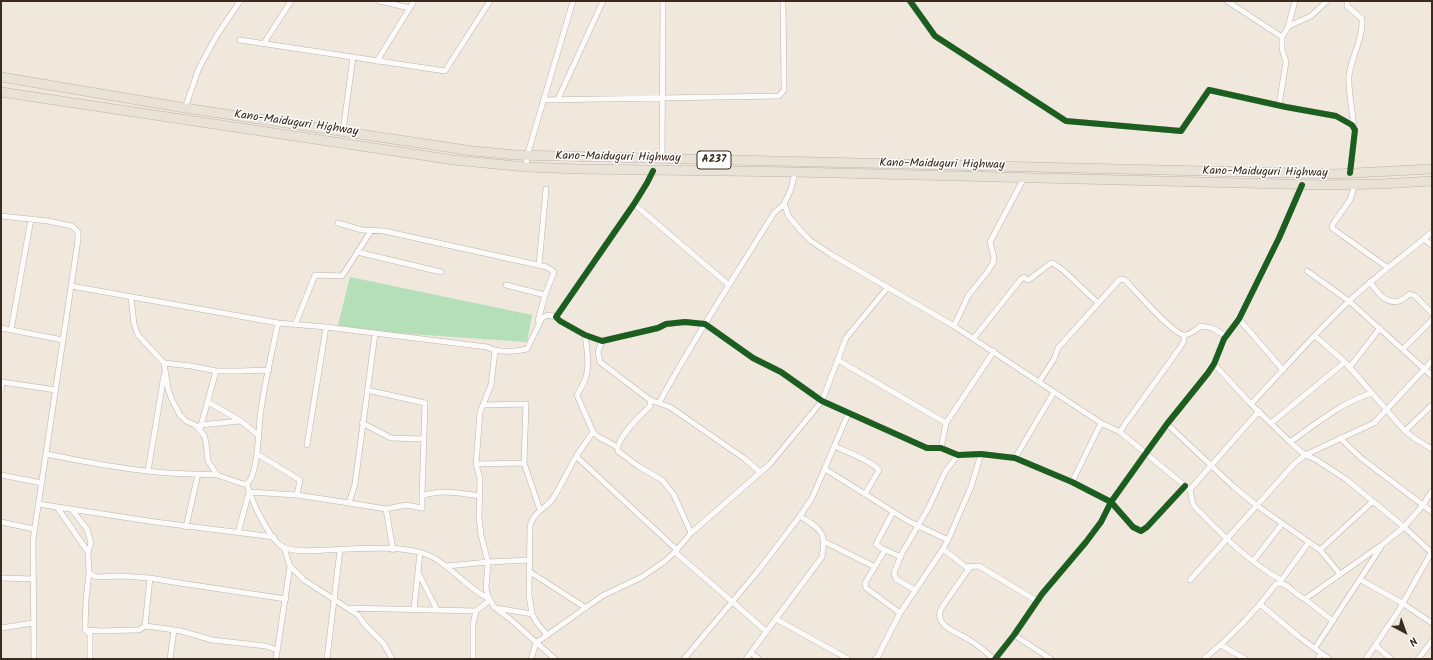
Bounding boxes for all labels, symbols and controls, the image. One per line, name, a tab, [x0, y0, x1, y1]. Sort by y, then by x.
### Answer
street label: Kano-Maiduguri Highway	[233, 108, 359, 140]
street label: Kano-Maiduguri Highway	[555, 150, 681, 166]
road number: A237	[697, 151, 731, 169]
street label: Kano-Maiduguri Highway	[879, 157, 1005, 173]
street label: Kano-Maiduguri Highway	[1202, 165, 1328, 181]
north arrow	[1385, 612, 1425, 652]
text: N	[1404, 632, 1421, 650]

